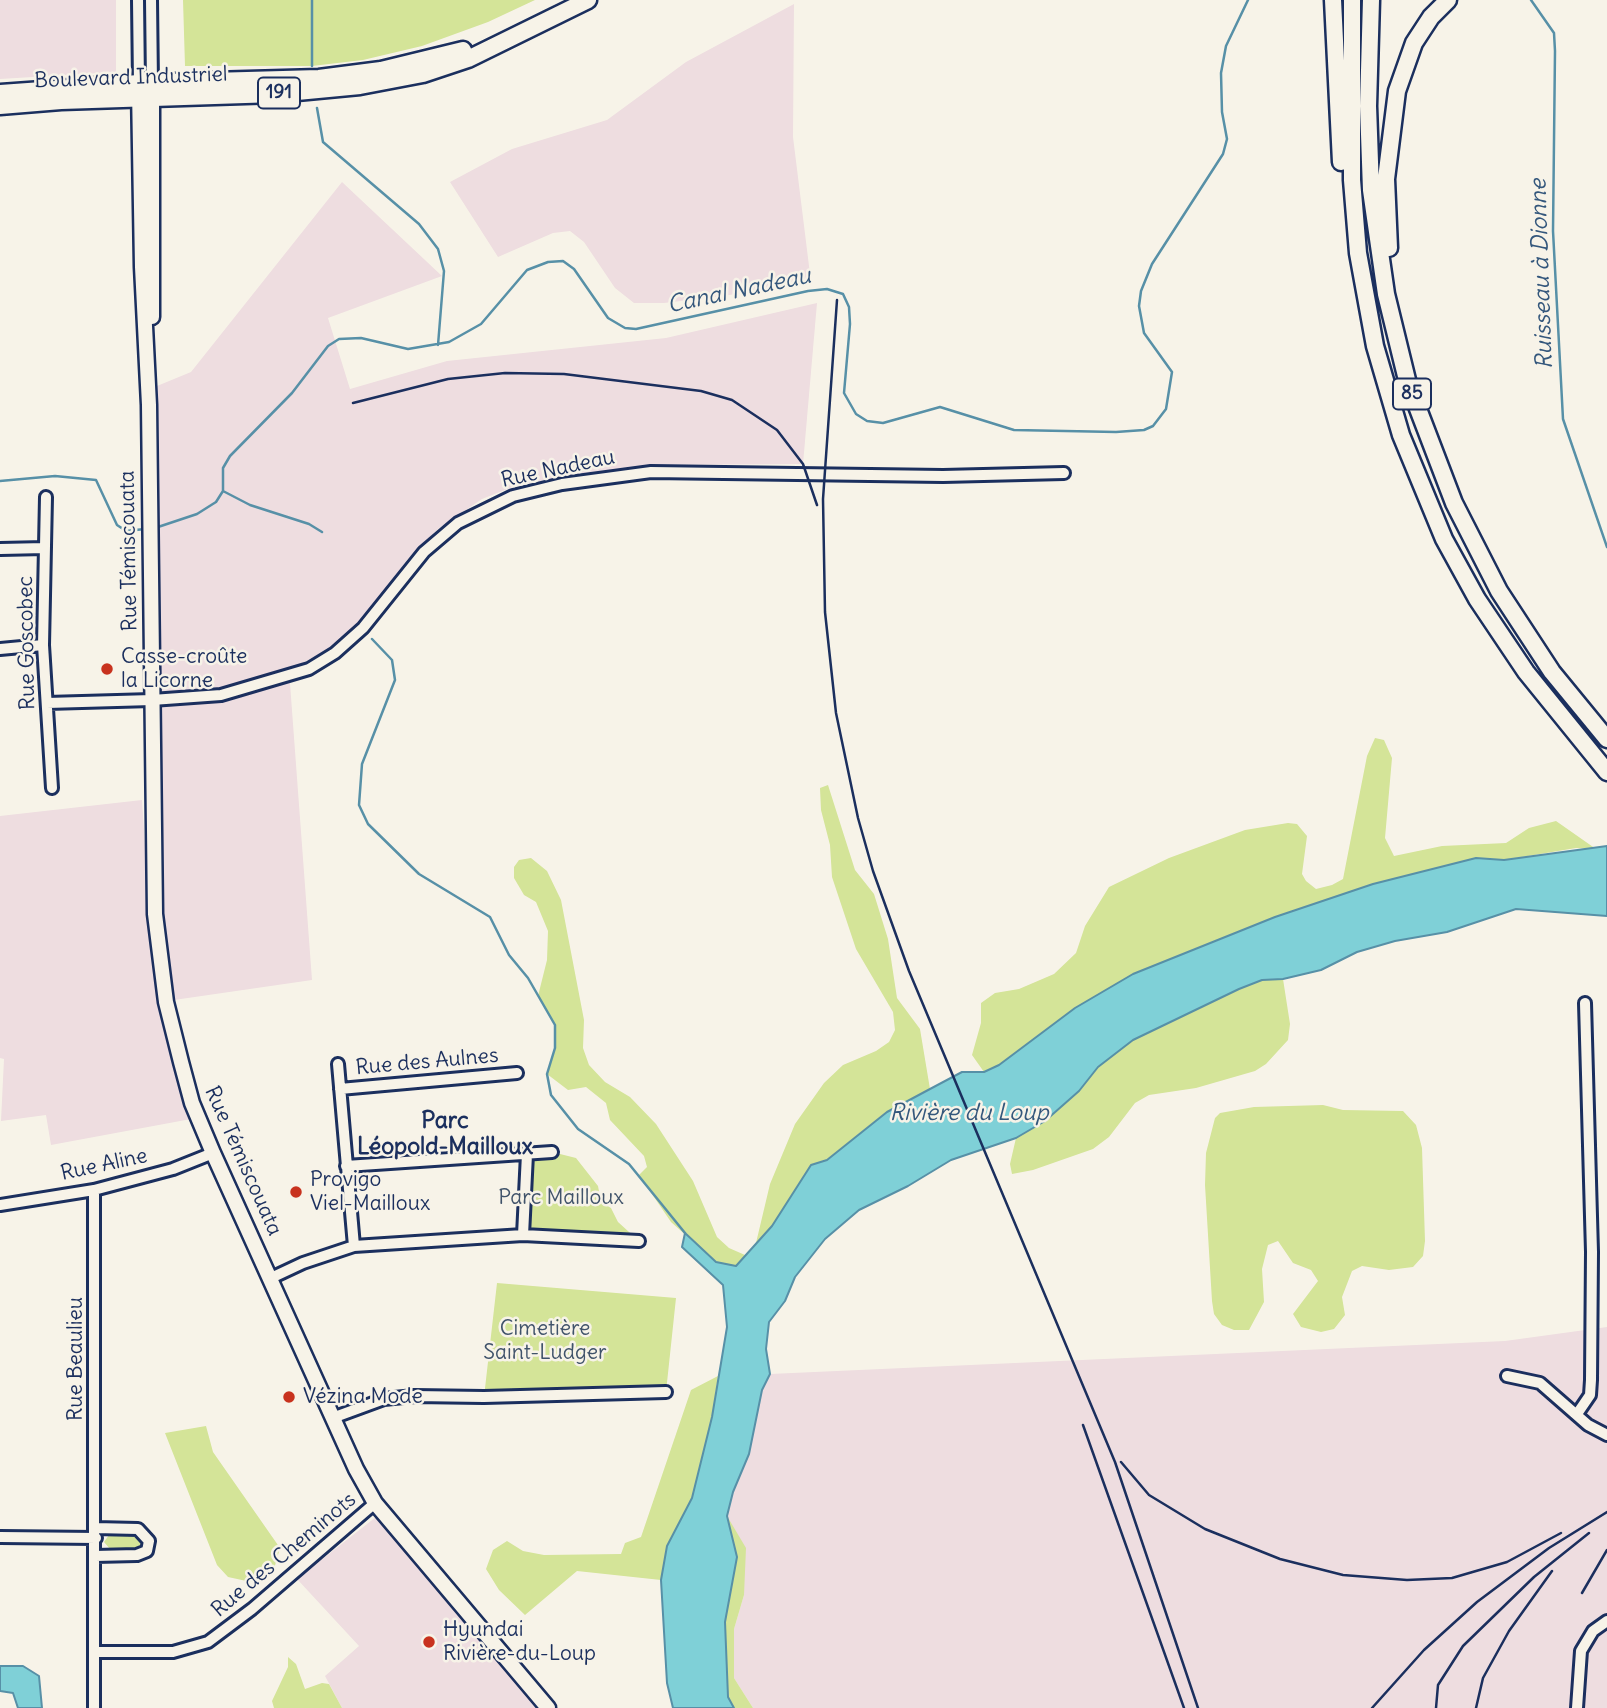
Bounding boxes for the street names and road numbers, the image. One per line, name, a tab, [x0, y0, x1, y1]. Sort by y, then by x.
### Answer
street label: Boulevard Industriel	[34, 62, 228, 94]
road number: 191	[258, 78, 300, 108]
road number: 85	[1393, 378, 1431, 410]
street label: Rue Nadeau	[499, 445, 617, 493]
street label: Rue Témiscouata	[115, 470, 143, 632]
street label: Rue Goscobec	[13, 576, 41, 710]
street label: Rue des Aulnes	[355, 1043, 499, 1081]
street label: Rue Témiscouata	[199, 1082, 287, 1240]
street label: Rue Aline	[58, 1144, 150, 1186]
street label: Rue Beaulieu	[63, 1297, 89, 1421]
street label: Rue des Cheminots	[207, 1487, 361, 1623]

